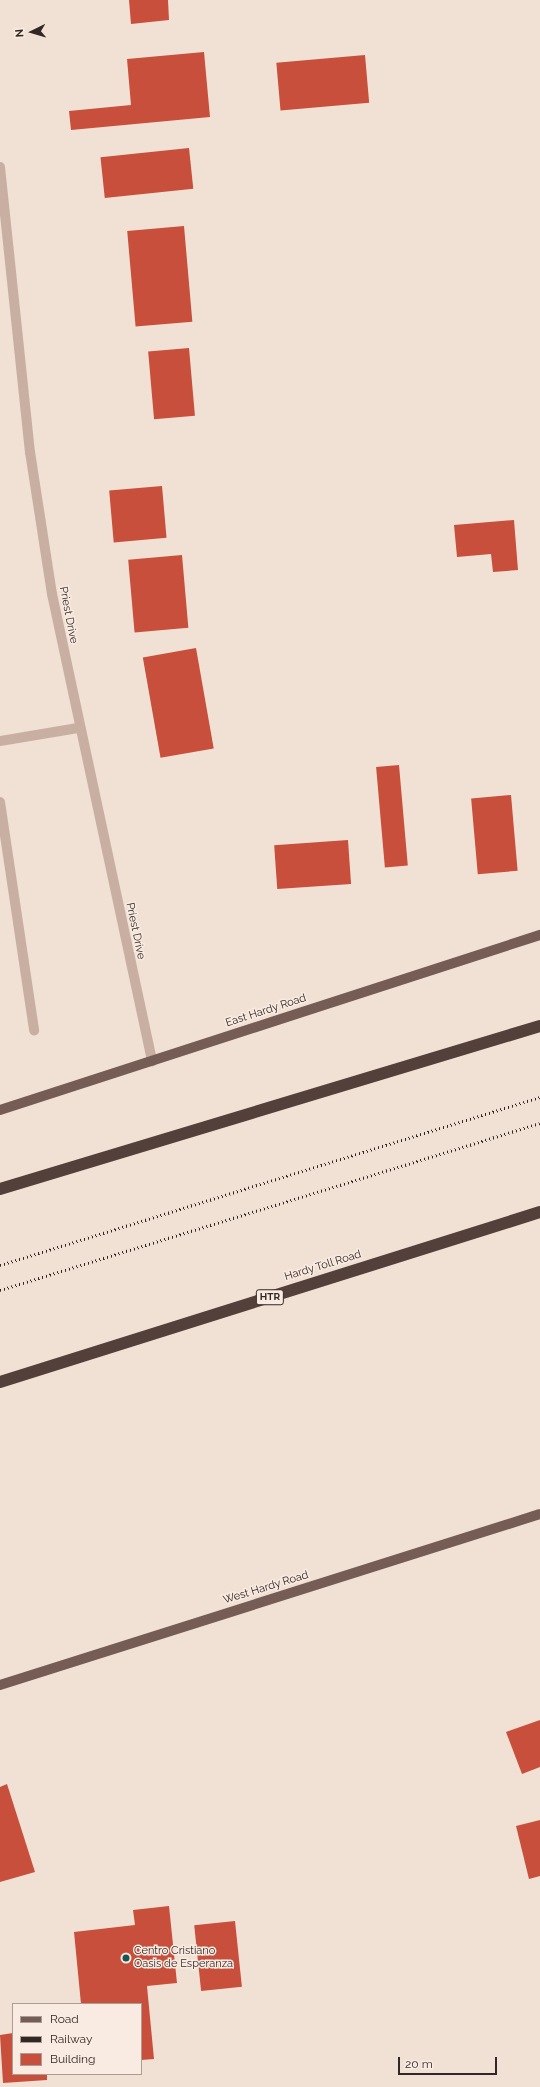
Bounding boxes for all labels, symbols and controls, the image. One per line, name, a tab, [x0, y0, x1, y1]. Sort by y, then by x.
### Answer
north arrow	[12, 12, 52, 52]
text: N	[13, 28, 26, 38]
street label: Priest Drive	[56, 585, 80, 645]
street label: Priest Drive	[123, 901, 147, 961]
street label: East Hardy Road	[224, 992, 308, 1030]
street label: Hardy Toll Road	[283, 1248, 363, 1284]
road number: HTR	[255, 1289, 285, 1305]
street label: West Hardy Road	[222, 1569, 310, 1607]
place label: Centro Cristiano Oasis de Esperanza	[134, 1945, 233, 1971]
marker: Centro Cristiano Oasis de Esperanza	[121, 1953, 131, 1963]
legend	[12, 2003, 142, 2075]
text: Road	[50, 2012, 79, 2026]
text: Railway	[50, 2032, 92, 2046]
scale bar	[400, 2049, 499, 2075]
text: Building	[50, 2052, 96, 2066]
text: 20 m	[405, 2057, 433, 2071]

